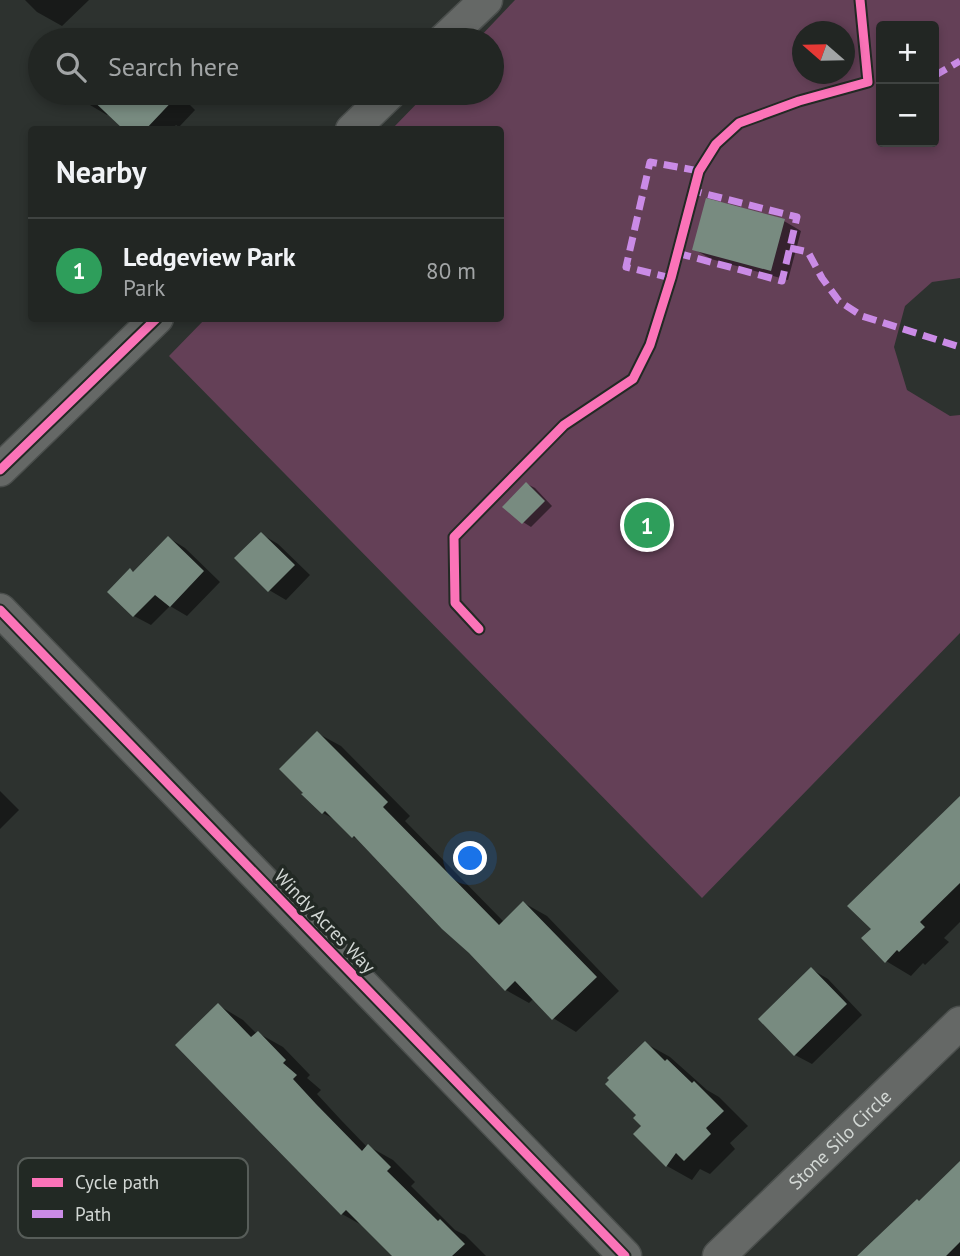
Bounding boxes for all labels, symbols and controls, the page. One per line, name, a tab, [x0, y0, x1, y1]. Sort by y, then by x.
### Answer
north arrow	[792, 21, 855, 84]
map controls	[876, 21, 939, 147]
button: +	[876, 21, 939, 84]
search box	[28, 28, 504, 105]
icon: search	[52, 48, 90, 86]
text: Search here	[108, 50, 239, 83]
button: −	[876, 84, 939, 147]
text: Nearby	[56, 152, 146, 191]
text: Ledgeview Park	[123, 240, 296, 273]
text: 1	[72, 256, 86, 285]
text: 80 m	[426, 256, 476, 285]
text: Park	[123, 273, 165, 302]
pin: 1	[624, 499, 670, 551]
your location	[453, 841, 487, 875]
street label: Windy Acres Way	[269, 864, 381, 978]
street label: Stone Silo Circle	[783, 1084, 896, 1194]
legend	[18, 1158, 248, 1238]
text: Cycle path	[75, 1170, 159, 1194]
text: Path	[75, 1202, 111, 1226]

